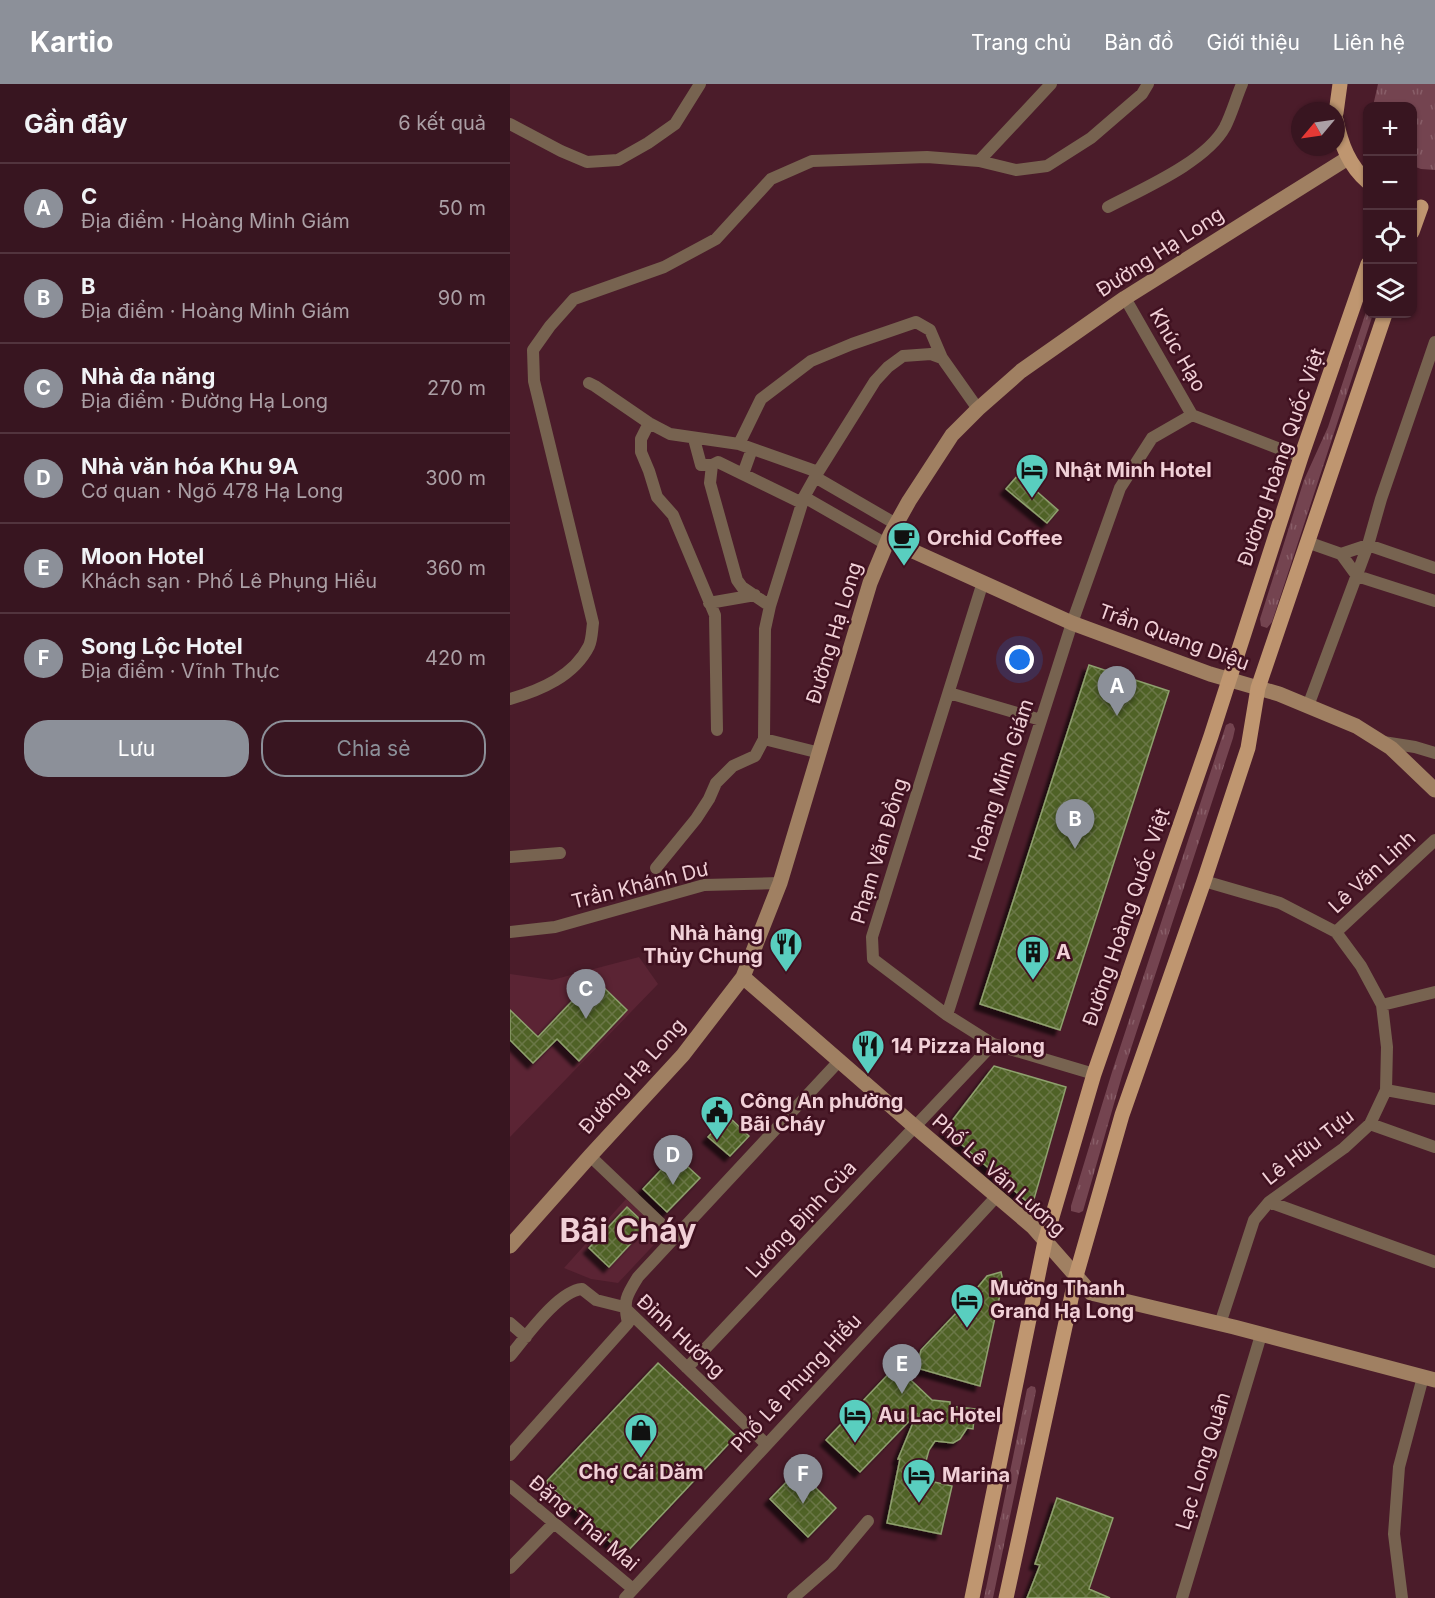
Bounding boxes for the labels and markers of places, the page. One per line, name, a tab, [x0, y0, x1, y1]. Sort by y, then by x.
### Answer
hotel icon: Nhật Minh Hotel	[1014, 452, 1050, 499]
place label: Nhật Minh Hotel	[1055, 458, 1212, 482]
cafe icon: Orchid Coffee	[886, 520, 922, 567]
place label: Orchid Coffee	[927, 526, 1063, 550]
pin: A	[1098, 666, 1136, 716]
pin: B	[1056, 800, 1094, 849]
place label: Nhà hàng Thủy Chung	[643, 921, 763, 968]
restaurant icon: Nhà hàng Thủy Chung	[768, 926, 804, 973]
building icon: A	[1015, 934, 1051, 981]
place label: A	[1056, 940, 1071, 964]
pin: C	[566, 970, 606, 1019]
restaurant icon: 14 Pizza Halong	[850, 1028, 886, 1075]
place label: 14 Pizza Halong	[891, 1034, 1045, 1058]
place label: Công An phường Bãi Cháy	[740, 1089, 903, 1136]
public building icon: Công An phường Bãi Cháy	[699, 1094, 735, 1141]
pin: D	[654, 1136, 692, 1185]
place label: Mường Thanh Grand Hạ Long	[990, 1276, 1134, 1323]
hotel icon: Mường Thanh Grand Hạ Long	[949, 1282, 985, 1329]
pin: E	[882, 1344, 922, 1394]
hotel icon: Au Lac Hotel	[837, 1397, 873, 1444]
place label: Au Lac Hotel	[878, 1403, 1001, 1427]
shop icon: Chợ Cái Dăm	[623, 1412, 659, 1459]
pin: F	[784, 1454, 822, 1504]
hotel icon: Marina	[901, 1457, 937, 1504]
place label: Chợ Cái Dăm	[578, 1460, 704, 1484]
place label: Marina	[942, 1463, 1010, 1487]

